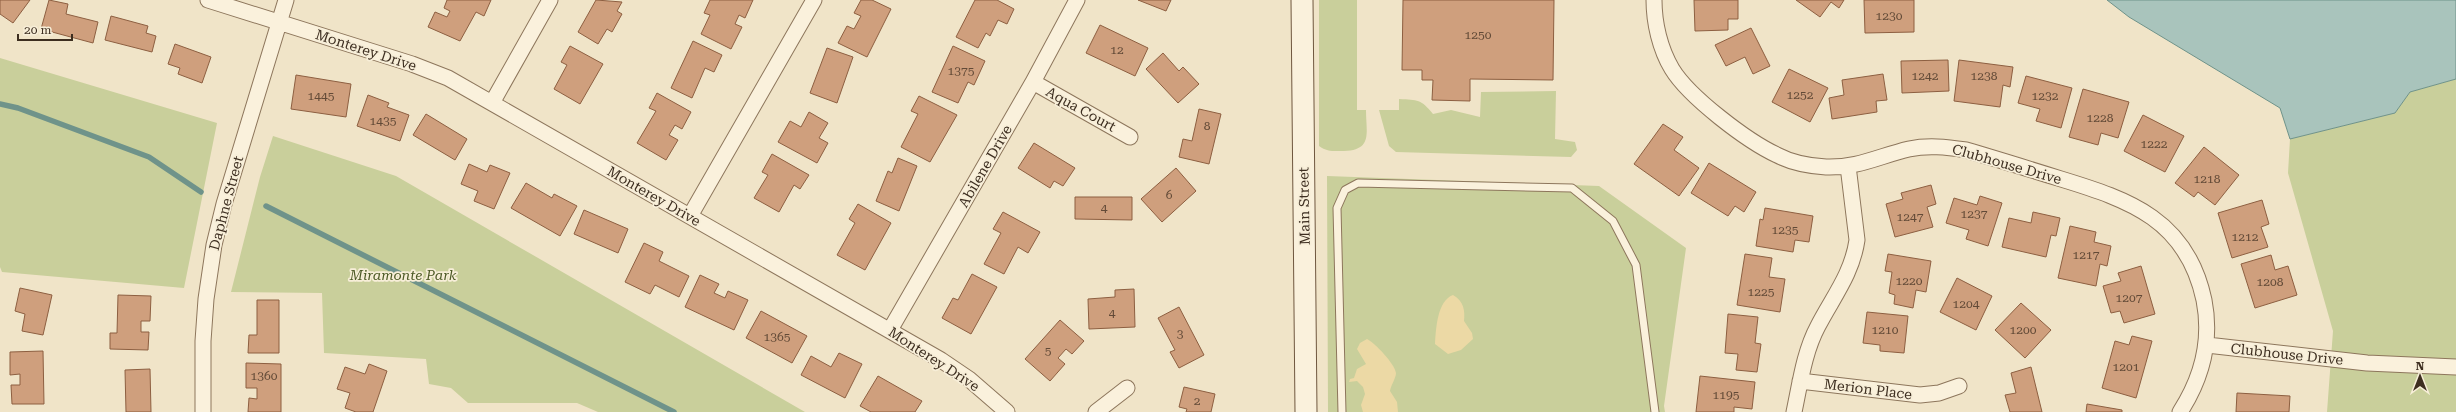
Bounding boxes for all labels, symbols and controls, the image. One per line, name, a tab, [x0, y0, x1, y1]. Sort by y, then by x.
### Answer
house number: 1230	[1876, 9, 1903, 23]
scale bar	[18, 16, 72, 42]
text: 20 m	[24, 23, 51, 37]
street label: Monterey Drive	[314, 26, 419, 74]
house number: 1250	[1465, 28, 1492, 42]
house number: 12	[1110, 43, 1124, 57]
house number: 1375	[948, 64, 975, 78]
house number: 1242	[1912, 69, 1939, 83]
house number: 1238	[1971, 69, 1998, 83]
street label: Aqua Court	[1043, 83, 1119, 135]
house number: 1252	[1787, 88, 1814, 102]
house number: 1445	[308, 89, 335, 103]
house number: 1232	[2032, 89, 2059, 103]
house number: 1228	[2087, 111, 2114, 125]
house number: 1435	[370, 114, 397, 128]
house number: 8	[1204, 119, 1211, 133]
street label: Abilene Drive	[955, 122, 1015, 210]
house number: 1222	[2141, 137, 2168, 151]
street label: Clubhouse Drive	[1951, 141, 2064, 187]
street label: Daphne Street	[206, 154, 246, 252]
street label: Monterey Drive	[604, 163, 704, 229]
street label: Main Street	[1295, 167, 1313, 245]
house number: 1218	[2194, 172, 2221, 186]
house number: 6	[1166, 188, 1173, 202]
house number: 4	[1101, 201, 1108, 215]
house number: 1237	[1961, 207, 1988, 221]
house number: 1247	[1897, 210, 1924, 224]
house number: 1235	[1772, 223, 1799, 237]
house number: 1212	[2232, 230, 2259, 244]
house number: 1217	[2073, 248, 2100, 262]
park label: Miramonte Park	[349, 267, 457, 283]
house number: 1220	[1896, 274, 1923, 288]
house number: 1208	[2257, 275, 2284, 289]
house number: 1225	[1748, 285, 1775, 299]
house number: 1207	[2116, 291, 2143, 305]
house number: 1204	[1953, 297, 1980, 311]
house number: 4	[1109, 306, 1116, 320]
house number: 1210	[1872, 323, 1899, 337]
house number: 1200	[2010, 323, 2037, 337]
street label: Monterey Drive	[886, 324, 983, 395]
house number: 3	[1177, 327, 1184, 341]
house number: 1365	[764, 330, 791, 344]
street label: Clubhouse Drive	[2230, 340, 2344, 368]
house number: 5	[1045, 344, 1052, 358]
north arrow	[2400, 356, 2440, 396]
house number: 1201	[2113, 360, 2140, 374]
text: N	[2416, 360, 2425, 373]
house number: 1360	[251, 369, 278, 383]
street label: Merion Place	[1823, 376, 1913, 402]
house number: 1195	[1713, 388, 1740, 402]
house number: 2	[1194, 394, 1201, 408]

